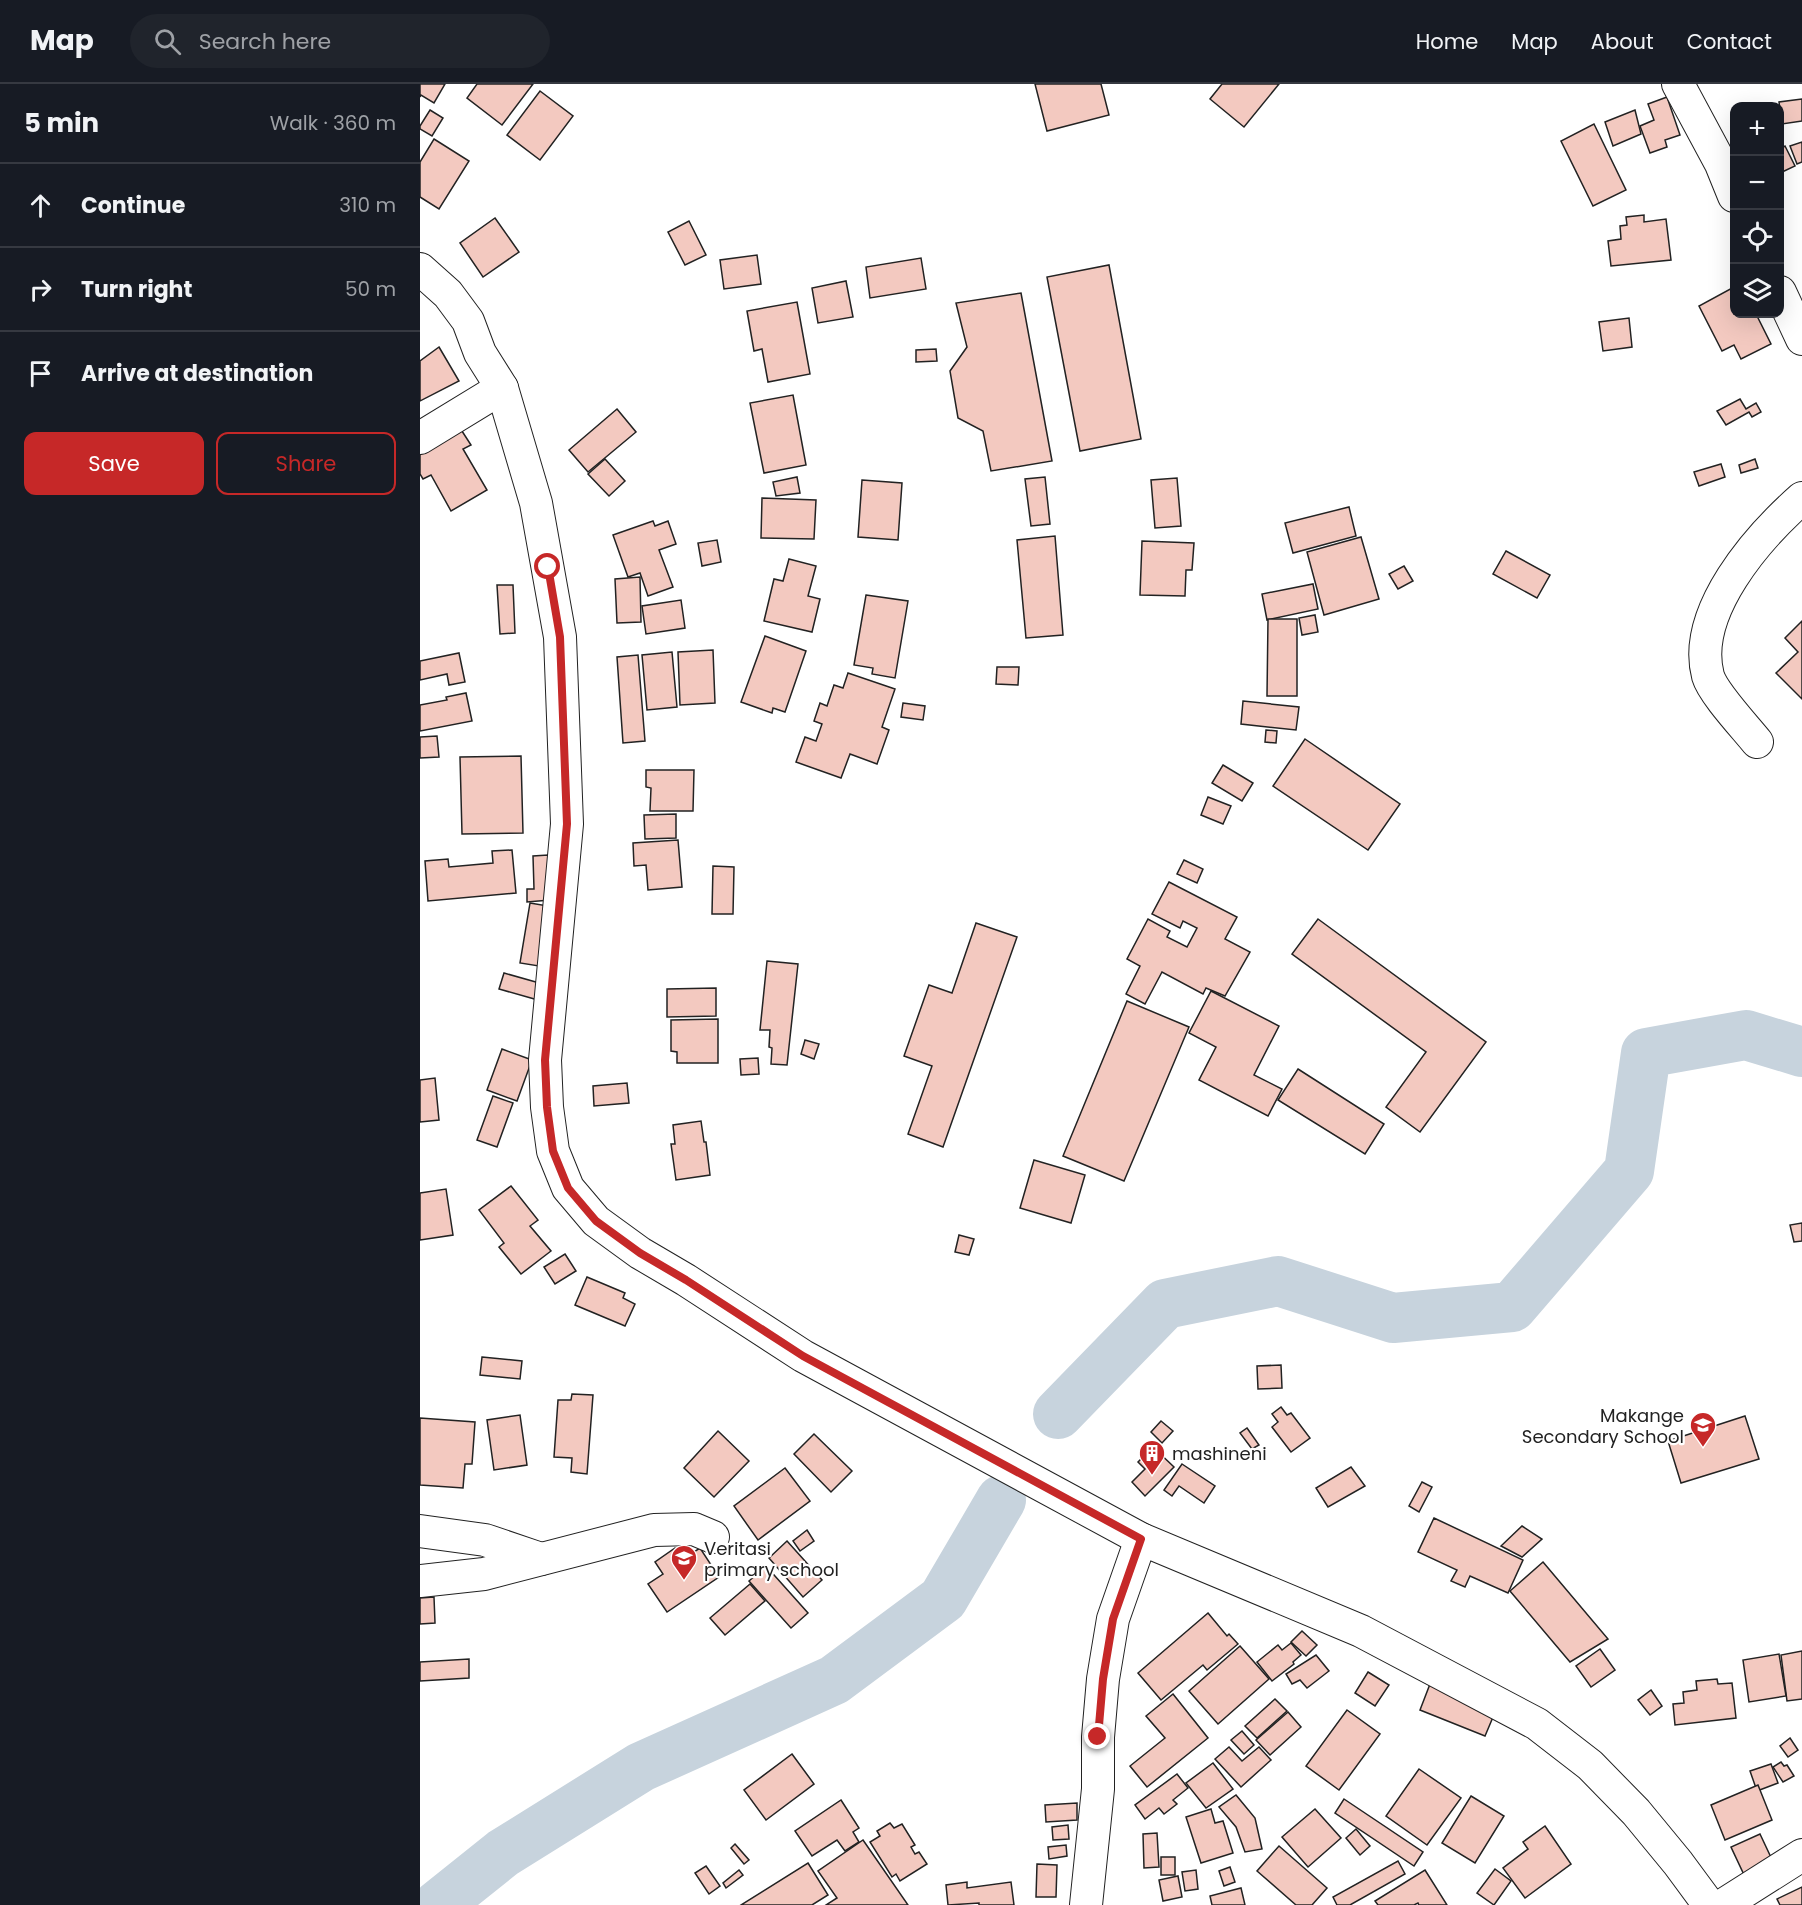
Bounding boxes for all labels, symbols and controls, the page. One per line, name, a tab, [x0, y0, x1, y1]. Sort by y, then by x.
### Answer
search box	[130, 14, 550, 68]
text: Map	[30, 21, 94, 60]
icon: search	[151, 25, 184, 58]
text: Search here	[199, 26, 331, 57]
text: Home	[1416, 27, 1478, 56]
text: Map	[1511, 27, 1558, 56]
text: About	[1591, 27, 1654, 56]
text: Contact	[1687, 27, 1772, 56]
map controls	[1730, 102, 1784, 318]
button: +	[1730, 102, 1784, 156]
text: 5 min	[24, 105, 99, 141]
text: Walk · 360 m	[270, 109, 396, 137]
button: −	[1730, 156, 1784, 210]
icon: ahead	[24, 189, 57, 222]
text: Continue	[81, 190, 185, 221]
text: 310 m	[339, 191, 396, 219]
button: locate	[1730, 210, 1784, 264]
button: layers	[1730, 264, 1784, 318]
icon: right	[24, 273, 57, 306]
text: Turn right	[81, 274, 192, 305]
text: 50 m	[345, 275, 396, 303]
icon: arrive	[24, 357, 57, 390]
text: Arrive at destination	[81, 358, 313, 389]
button: Save	[24, 432, 204, 495]
button: Share	[216, 432, 396, 495]
route start	[534, 553, 560, 579]
place label: Makange Secondary School	[1522, 1403, 1684, 1449]
school or university icon: Makange Secondary School	[1688, 1410, 1718, 1448]
building icon: mashineni	[1137, 1438, 1167, 1476]
place label: mashineni	[1172, 1441, 1267, 1466]
place label: Veritasi primary school	[704, 1536, 839, 1582]
school or university icon: Veritasi primary school	[669, 1543, 699, 1581]
route end	[1084, 1723, 1110, 1749]

